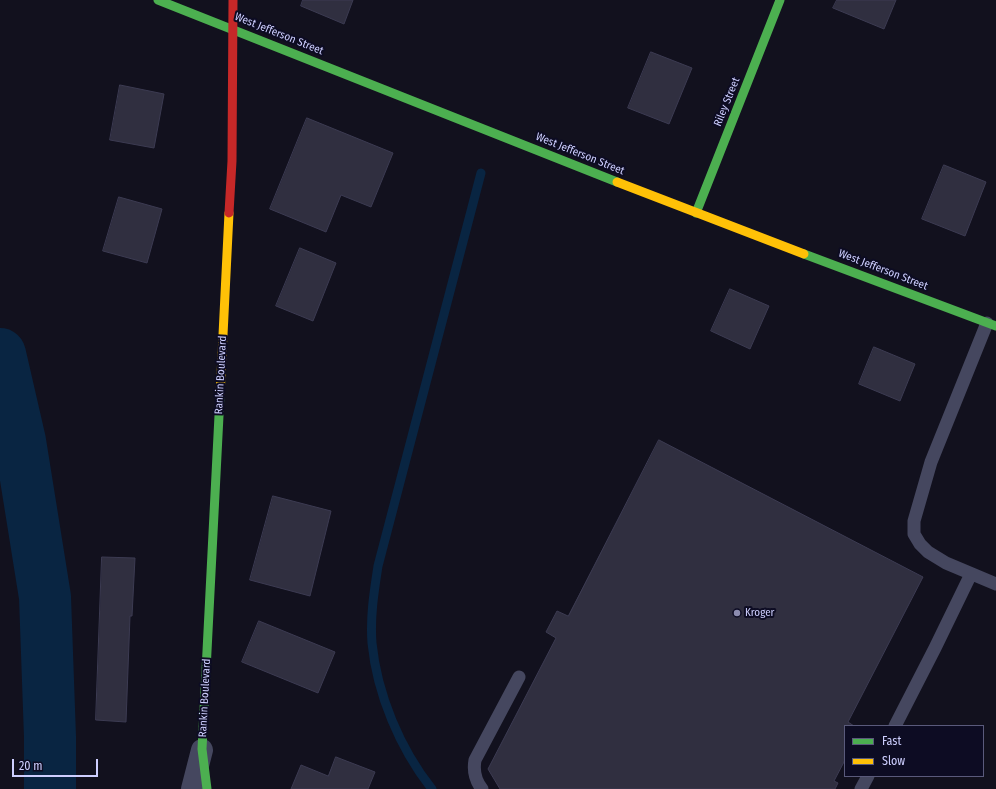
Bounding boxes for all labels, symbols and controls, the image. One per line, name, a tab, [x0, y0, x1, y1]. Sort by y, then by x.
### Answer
street label: West Jefferson Street	[233, 10, 325, 58]
street label: Riley Street	[711, 76, 743, 128]
street label: West Jefferson Street	[534, 130, 626, 178]
street label: West Jefferson Street	[837, 247, 929, 293]
street label: Rankin Boulevard	[212, 335, 230, 415]
place label: Kroger	[745, 606, 774, 620]
marker: Kroger	[732, 608, 742, 618]
street label: Rankin Boulevard	[196, 658, 214, 738]
legend	[844, 725, 984, 777]
text: Fast	[882, 734, 901, 748]
scale bar	[14, 751, 100, 777]
text: Slow	[882, 754, 905, 768]
text: 20 m	[19, 759, 43, 773]

